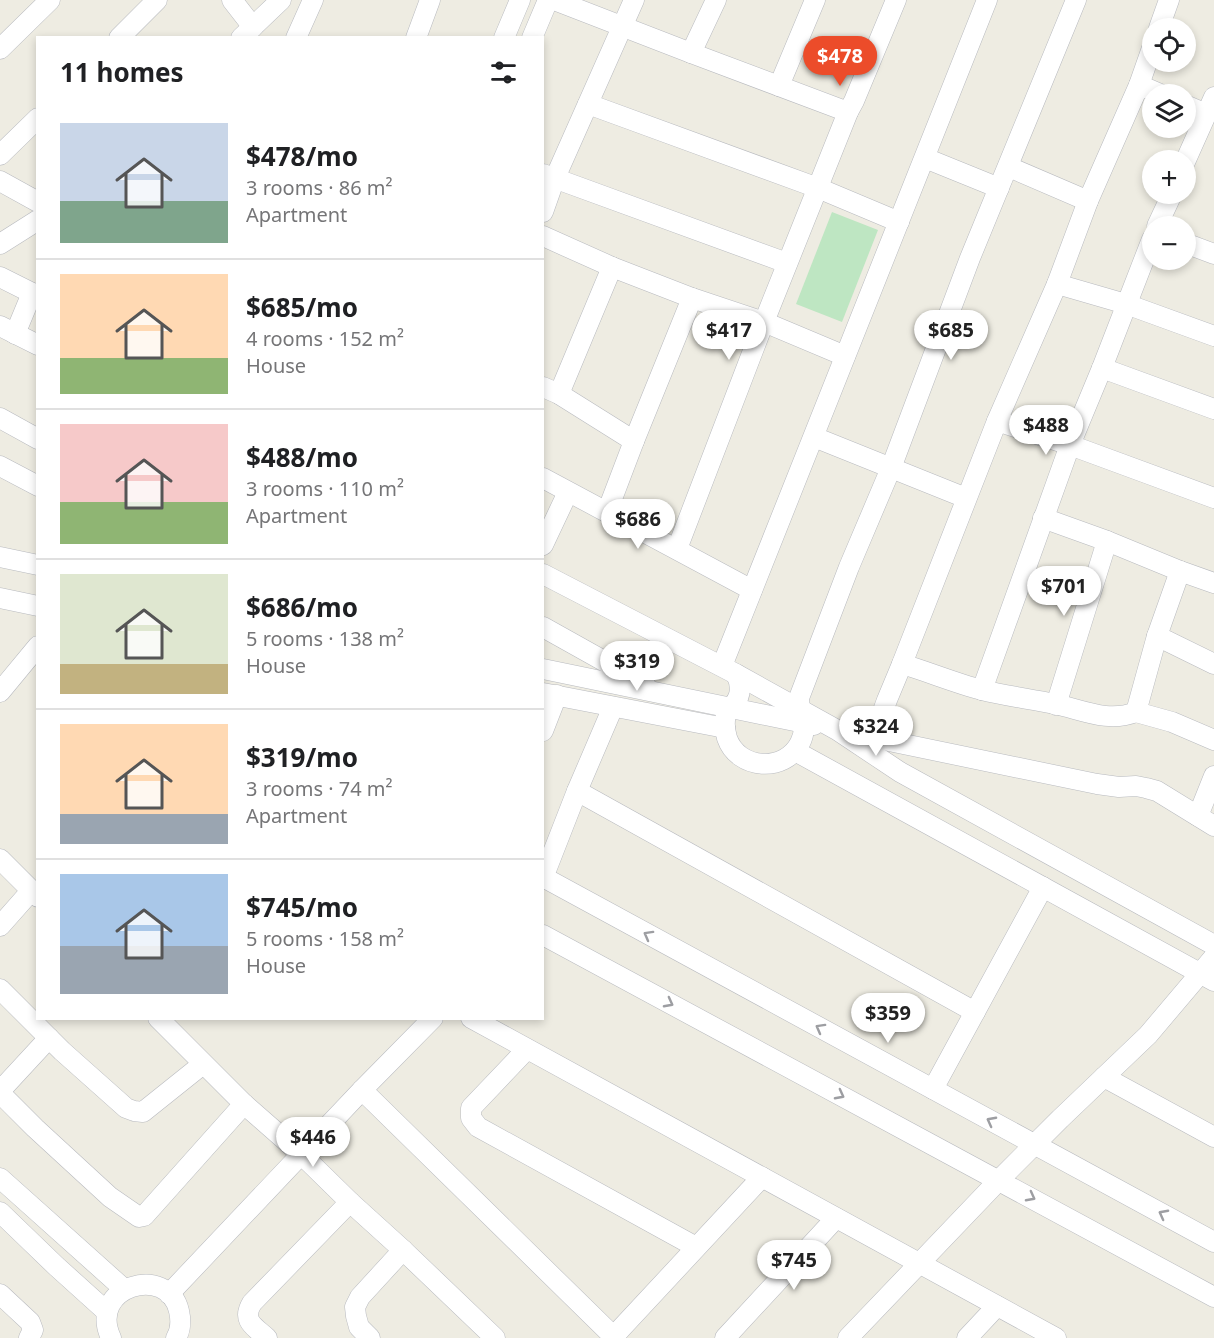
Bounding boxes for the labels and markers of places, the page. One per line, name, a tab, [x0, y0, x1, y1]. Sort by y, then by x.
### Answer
pin: $478	[804, 36, 876, 87]
pin: $417	[693, 310, 765, 361]
pin: $685	[915, 310, 987, 361]
pin: $488	[1010, 405, 1082, 456]
pin: $686	[602, 499, 674, 550]
pin: $701	[1028, 566, 1100, 617]
pin: $319	[601, 641, 673, 692]
pin: $324	[840, 706, 912, 757]
pin: $359	[852, 993, 924, 1044]
pin: $446	[277, 1117, 349, 1168]
pin: $745	[758, 1240, 830, 1291]

